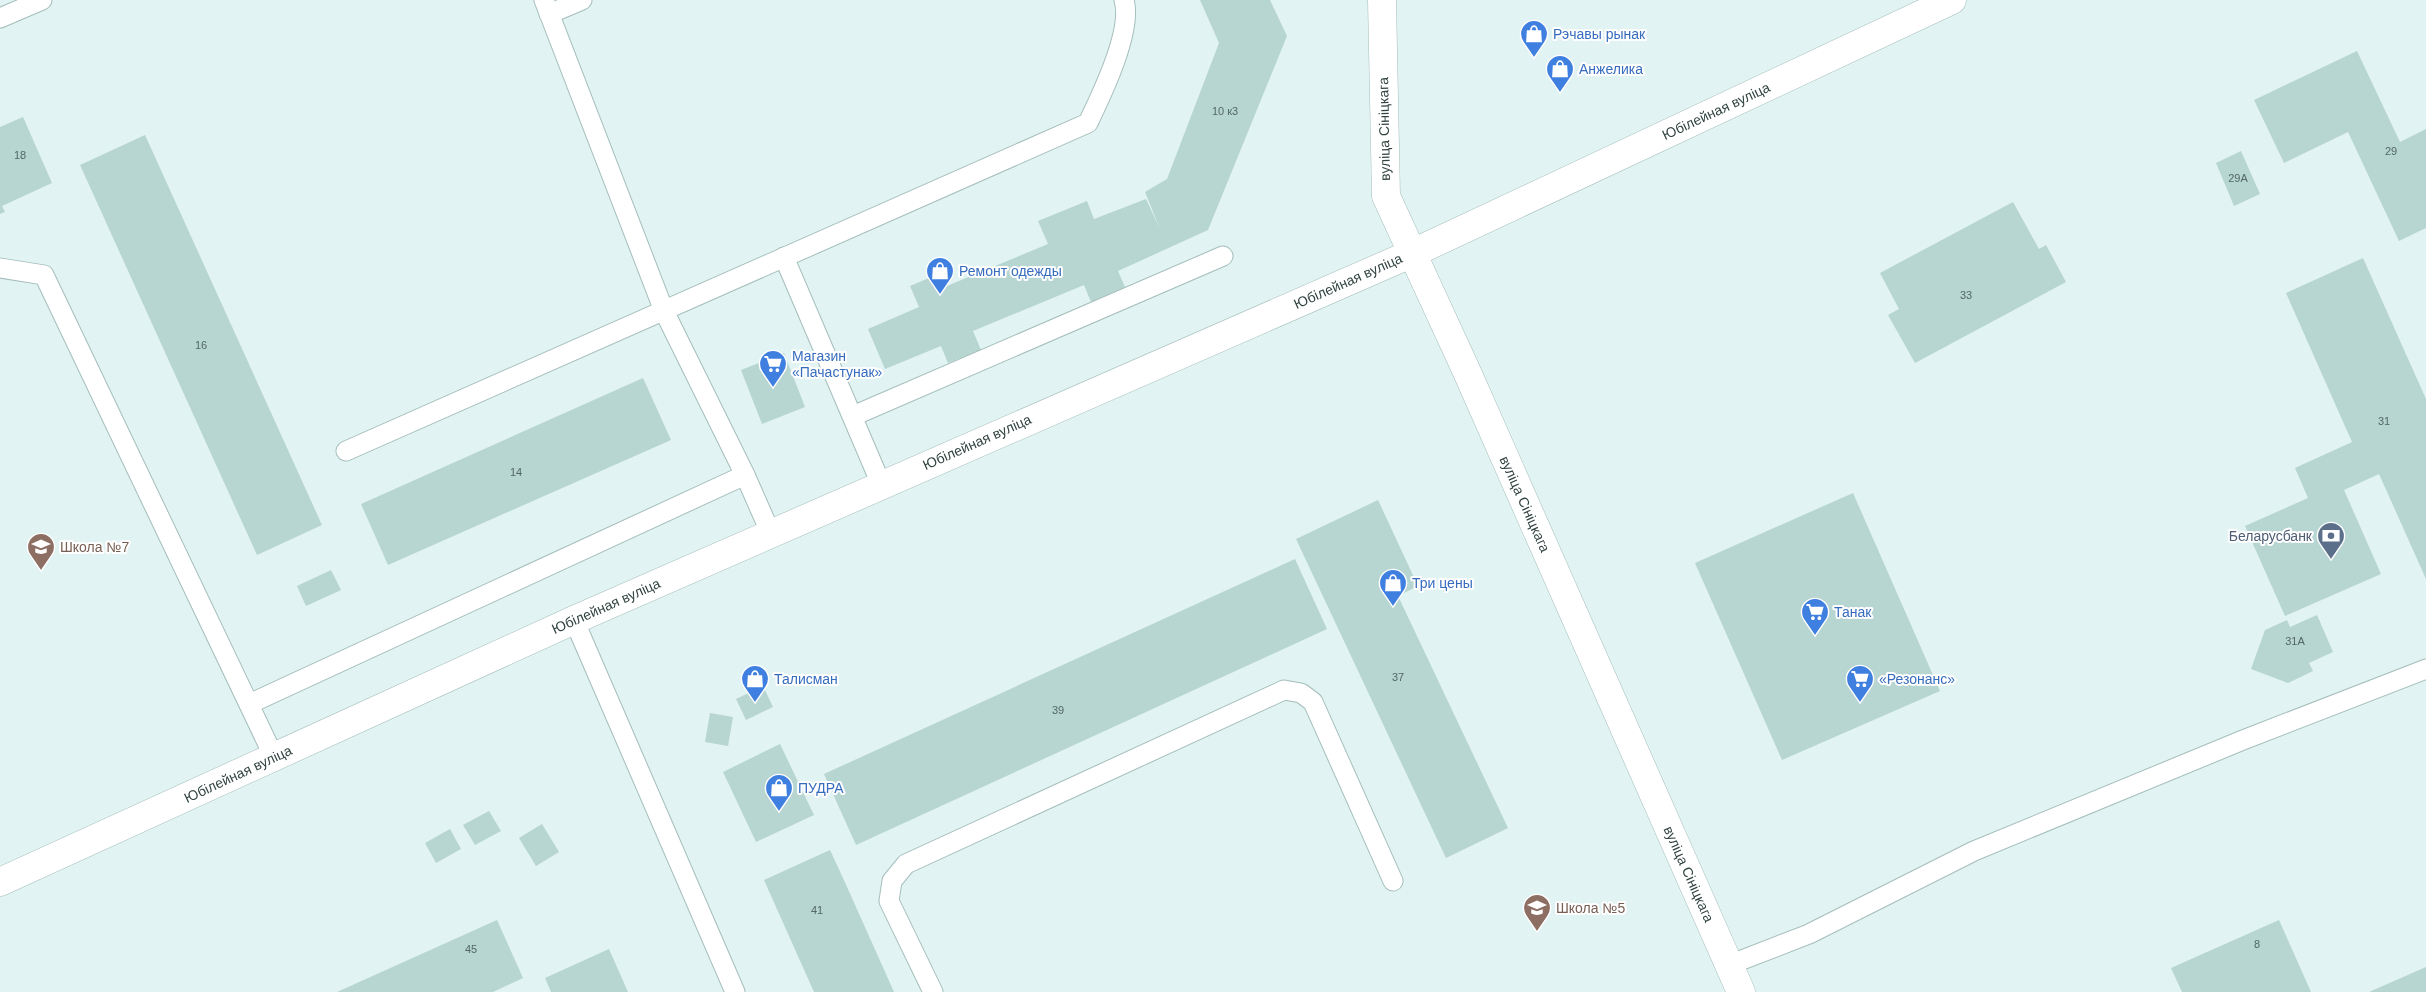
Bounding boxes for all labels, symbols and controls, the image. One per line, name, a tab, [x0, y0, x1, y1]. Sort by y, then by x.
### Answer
shop icon: Рэчавы рынак	[1519, 19, 1549, 58]
place label: Рэчавы рынак	[1553, 26, 1646, 42]
shop icon: Анжелика	[1545, 54, 1575, 93]
place label: Анжелика	[1579, 61, 1643, 77]
street label: вуліца Сініцкага	[1375, 77, 1393, 181]
street label: Юбілейная вуліца	[1660, 79, 1773, 143]
house number: 10 к3	[1212, 105, 1238, 117]
house number: 29	[2385, 145, 2397, 157]
house number: 18	[14, 149, 26, 161]
house number: 29А	[2228, 172, 2248, 184]
street label: Юбілейная вуліца	[1291, 250, 1405, 312]
shop icon: Ремонт одежды	[925, 256, 955, 295]
place label: Ремонт одежды	[959, 263, 1062, 279]
house number: 33	[1960, 289, 1972, 301]
house number: 16	[195, 339, 207, 351]
place label: Магазин «Пачастунак»	[792, 348, 883, 380]
supermarket icon: Магазин «Пачастунак»	[758, 349, 788, 388]
street label: Юбілейная вуліца	[920, 411, 1034, 473]
house number: 31	[2378, 415, 2390, 427]
street label: вуліца Сініцкага	[1497, 453, 1553, 555]
house number: 14	[510, 466, 522, 478]
bank icon: Беларусбанк	[2316, 521, 2346, 560]
place label: Беларусбанк	[2229, 528, 2313, 544]
school or university icon: Школа №7	[26, 532, 56, 571]
place label: Школа №7	[60, 539, 129, 555]
shop icon: Три цены	[1378, 568, 1408, 607]
street label: Юбілейная вуліца	[549, 575, 663, 637]
place label: Три цены	[1412, 575, 1473, 591]
supermarket icon: Танак	[1800, 597, 1830, 636]
place label: Танак	[1834, 604, 1872, 620]
house number: 31А	[2285, 635, 2305, 647]
shop icon: Талисман	[740, 664, 770, 703]
supermarket icon: «Резонанс»	[1845, 664, 1875, 703]
place label: Талисман	[774, 671, 838, 687]
house number: 37	[1392, 671, 1404, 683]
place label: «Резонанс»	[1879, 671, 1955, 687]
house number: 39	[1052, 704, 1064, 716]
street label: Юбілейная вуліца	[182, 742, 295, 806]
shop icon: ПУДРА	[764, 773, 794, 812]
place label: ПУДРА	[798, 780, 844, 796]
street label: вуліца Сініцкага	[1661, 823, 1717, 925]
school or university icon: Школа №5	[1522, 893, 1552, 932]
place label: Школа №5	[1556, 900, 1625, 916]
house number: 41	[811, 904, 823, 916]
house number: 8	[2254, 938, 2260, 950]
house number: 45	[465, 943, 477, 955]

